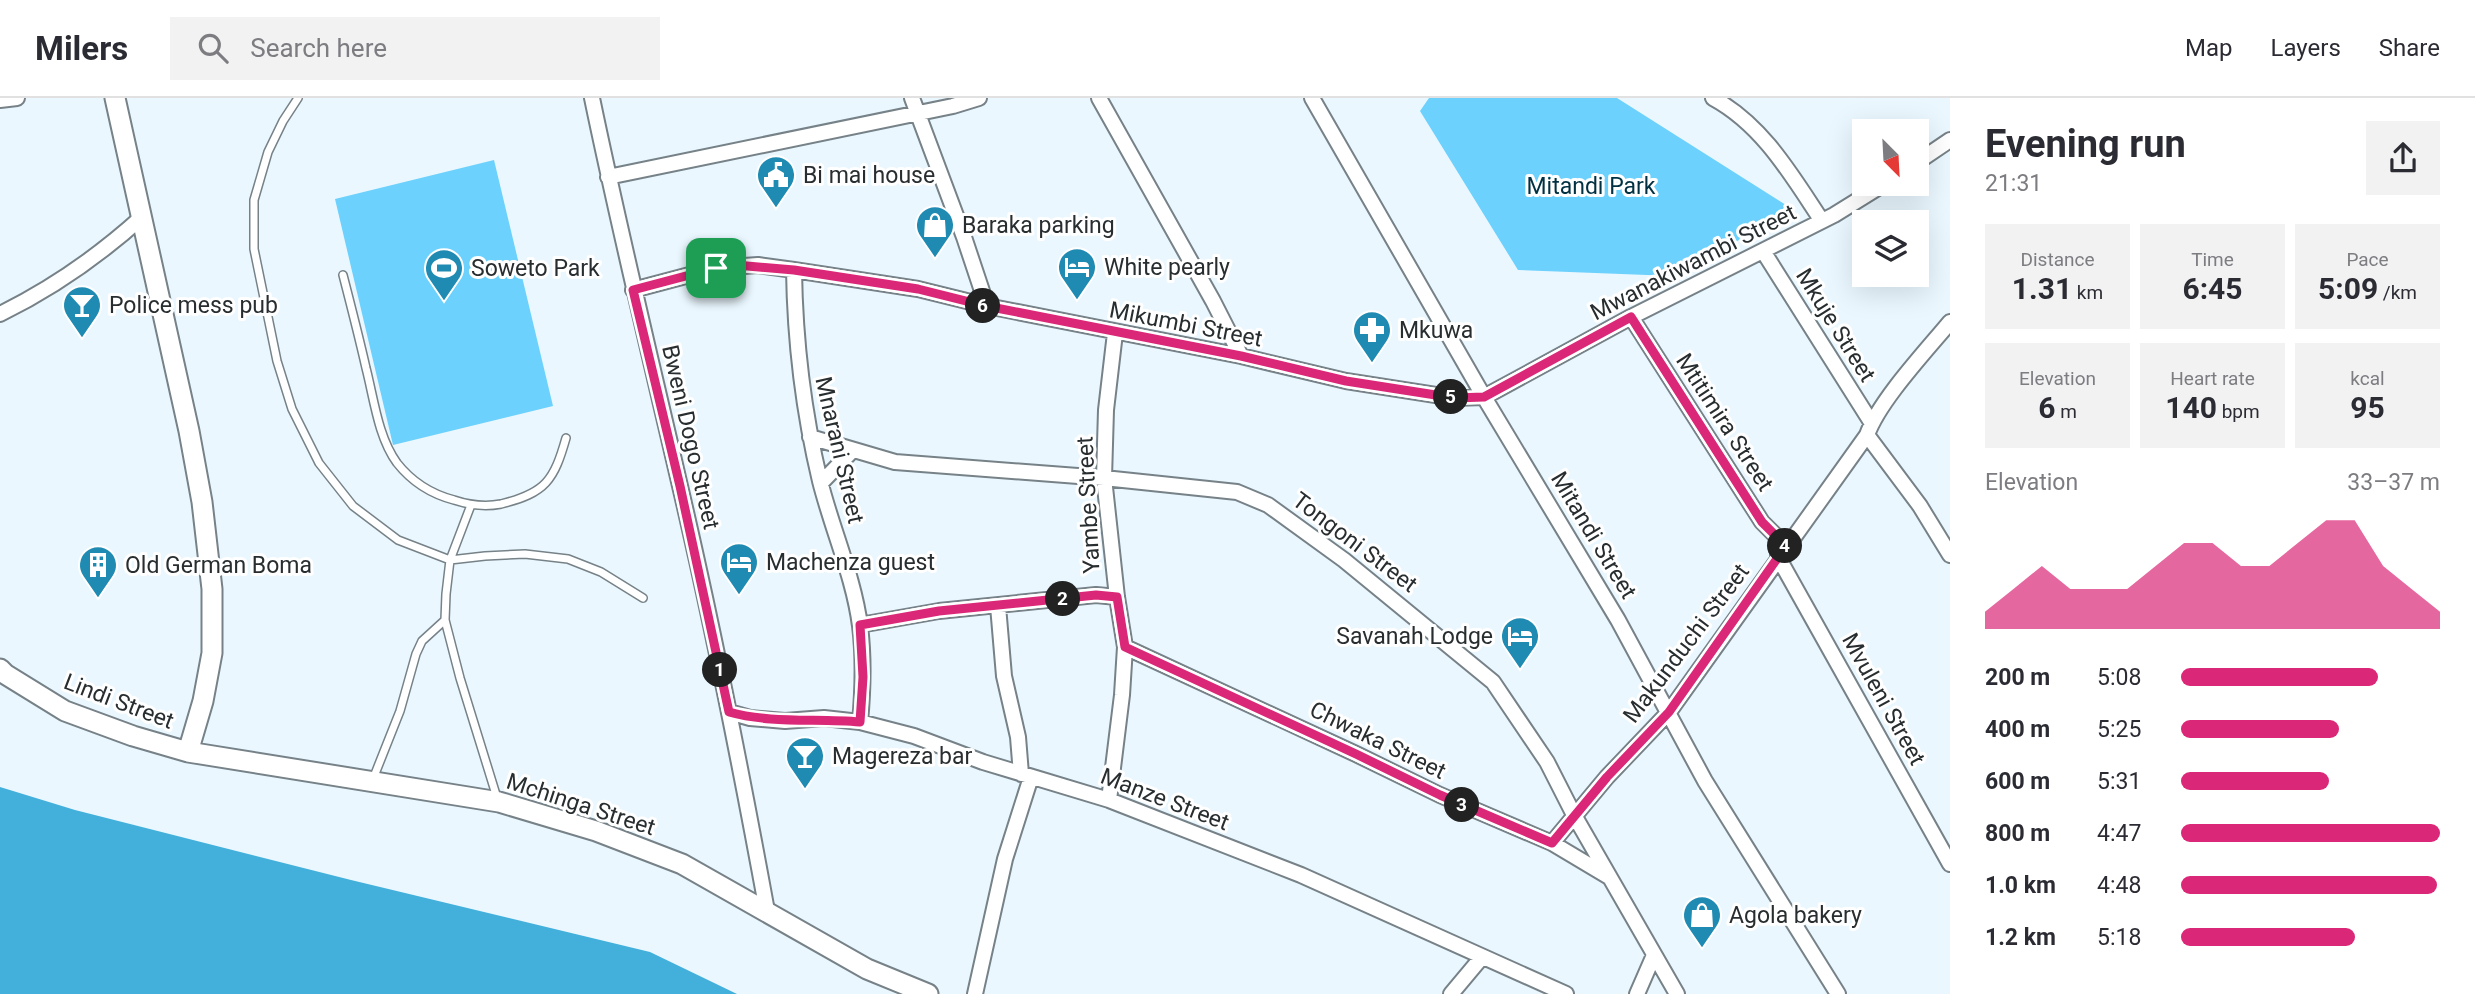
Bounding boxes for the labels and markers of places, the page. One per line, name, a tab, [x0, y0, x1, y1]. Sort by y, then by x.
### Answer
public building icon: Bi mai house	[755, 154, 797, 209]
place label: Bi mai house	[803, 162, 935, 189]
shop icon: Baraka parking	[914, 204, 956, 259]
place label: Baraka parking	[962, 212, 1115, 239]
pin	[686, 238, 746, 298]
hotel icon: White pearly	[1056, 246, 1098, 301]
sports icon: Soweto Park	[423, 247, 465, 302]
place label: White pearly	[1104, 254, 1230, 281]
place label: Soweto Park	[471, 255, 600, 282]
bar icon: Police mess pub	[61, 284, 103, 339]
pin: 6	[965, 288, 1000, 324]
place label: Police mess pub	[109, 292, 278, 319]
pharmacy icon: Mkuwa	[1351, 309, 1393, 364]
place label: Mkuwa	[1399, 317, 1473, 344]
pin: 5	[1434, 380, 1468, 414]
pin: 4	[1768, 528, 1802, 564]
hotel icon: Machenza guest	[718, 541, 760, 596]
building icon: Old German Boma	[77, 544, 119, 599]
place label: Machenza guest	[766, 549, 935, 576]
place label: Old German Boma	[125, 552, 312, 579]
pin: 2	[1046, 582, 1080, 616]
hotel icon: Savanah Lodge	[1499, 615, 1541, 670]
place label: Savanah Lodge	[1336, 623, 1493, 650]
pin: 1	[702, 652, 738, 688]
bar icon: Magereza bar	[784, 735, 826, 790]
place label: Magereza bar	[832, 743, 973, 770]
pin: 3	[1444, 788, 1480, 822]
shop icon: Agola bakery	[1681, 894, 1723, 949]
place label: Agola bakery	[1729, 902, 1862, 929]

